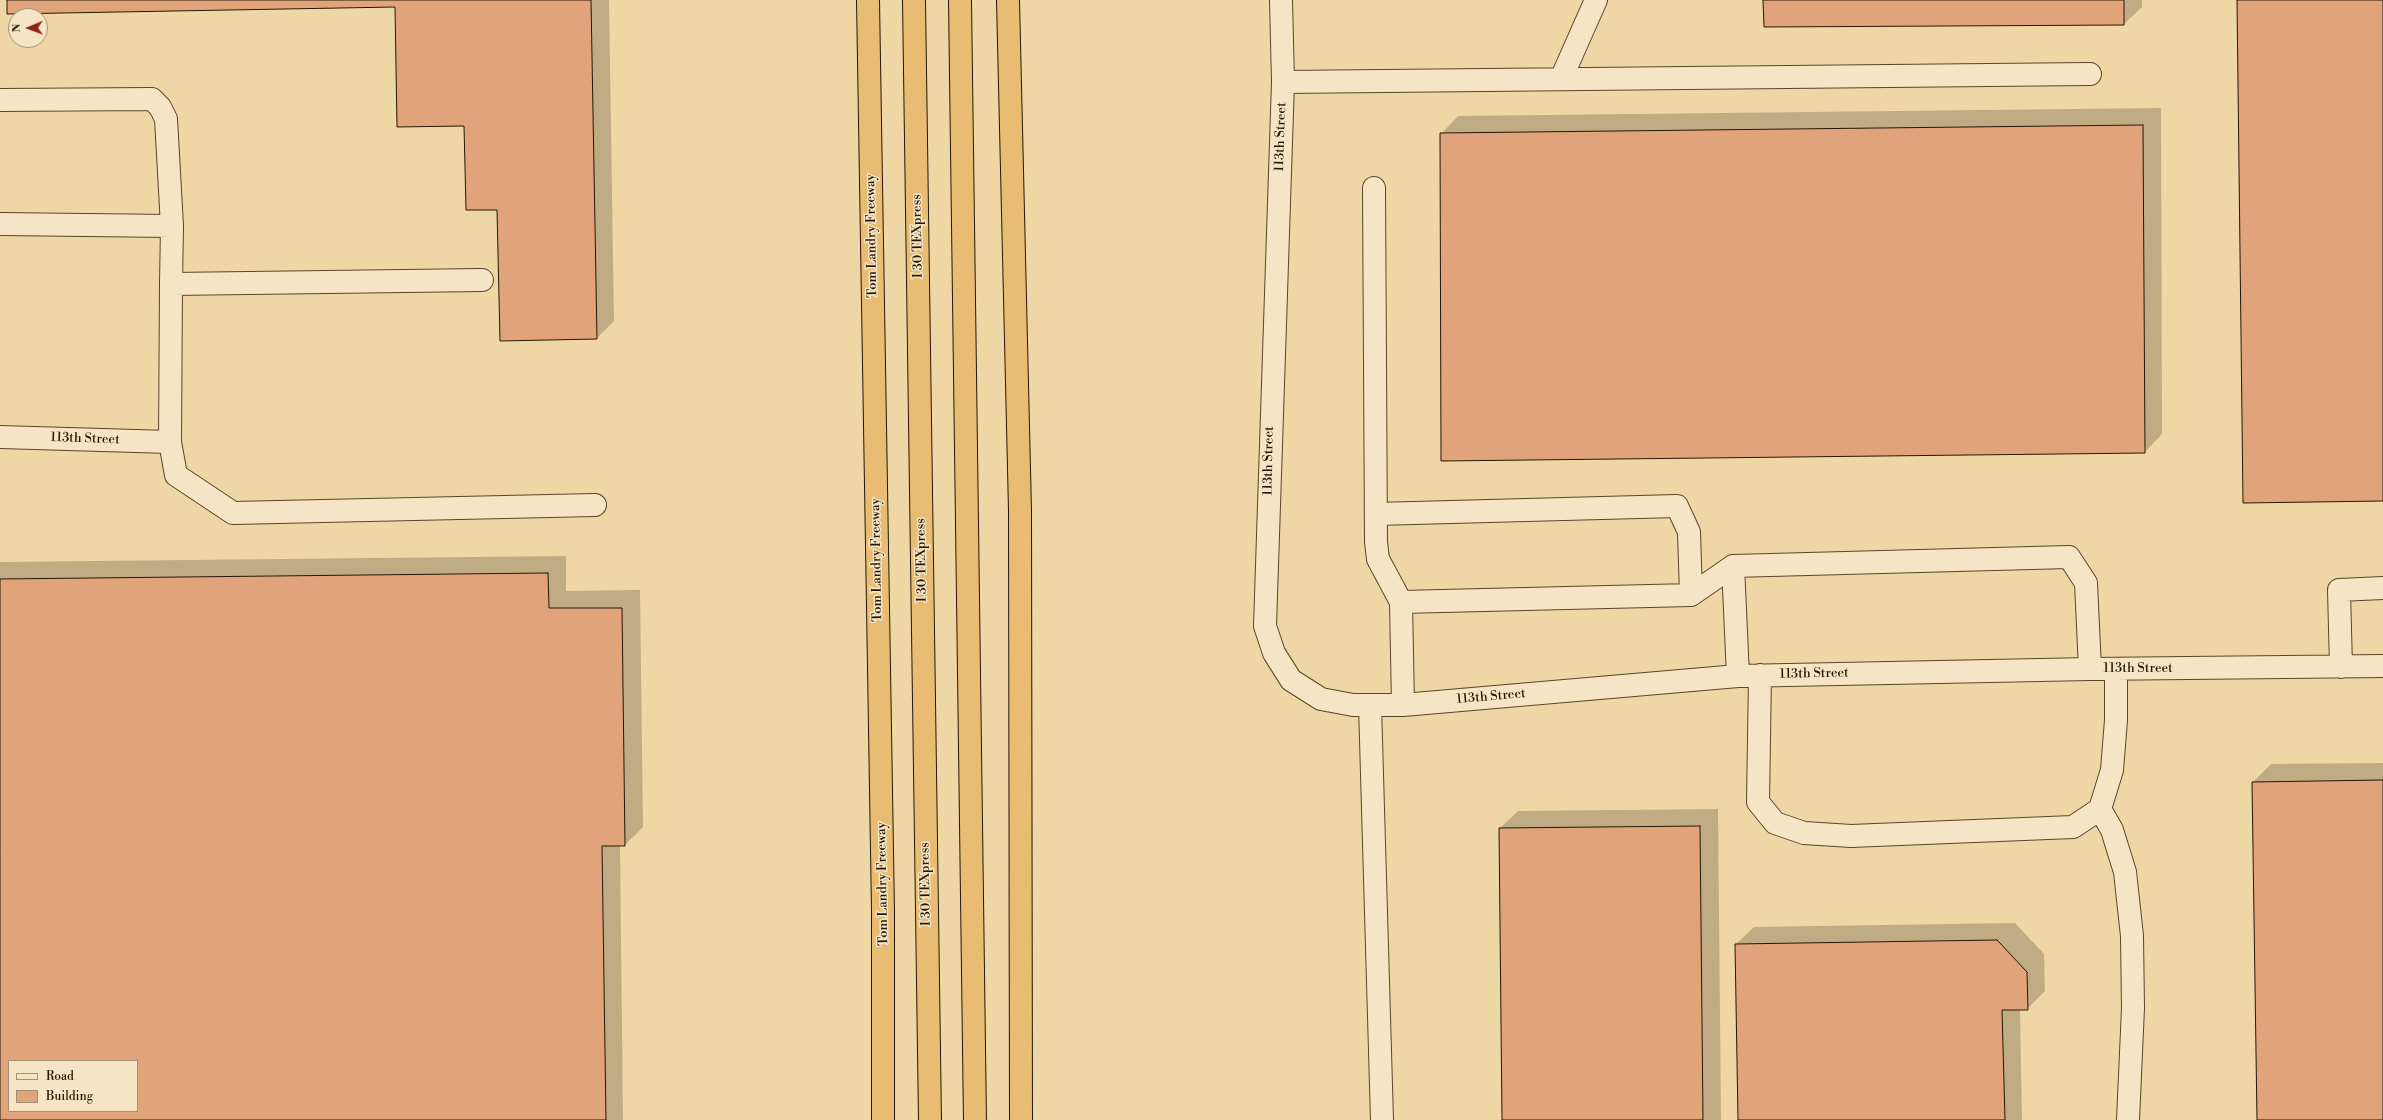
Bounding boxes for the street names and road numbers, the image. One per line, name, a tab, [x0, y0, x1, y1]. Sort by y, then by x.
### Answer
street label: 113th Street	[1272, 102, 1290, 172]
street label: Tom Landry Freeway	[863, 174, 881, 298]
street label: I 30 TEXpress	[909, 194, 927, 278]
street label: 113th Street	[1261, 426, 1277, 496]
street label: 113th Street	[50, 430, 120, 448]
street label: Tom Landry Freeway	[868, 498, 886, 622]
street label: I 30 TEXpress	[913, 518, 931, 602]
street label: 113th Street	[2103, 661, 2173, 677]
street label: 113th Street	[1779, 666, 1849, 682]
street label: 113th Street	[1456, 686, 1526, 708]
street label: Tom Landry Freeway	[874, 822, 892, 946]
street label: I 30 TEXpress	[917, 842, 935, 926]

